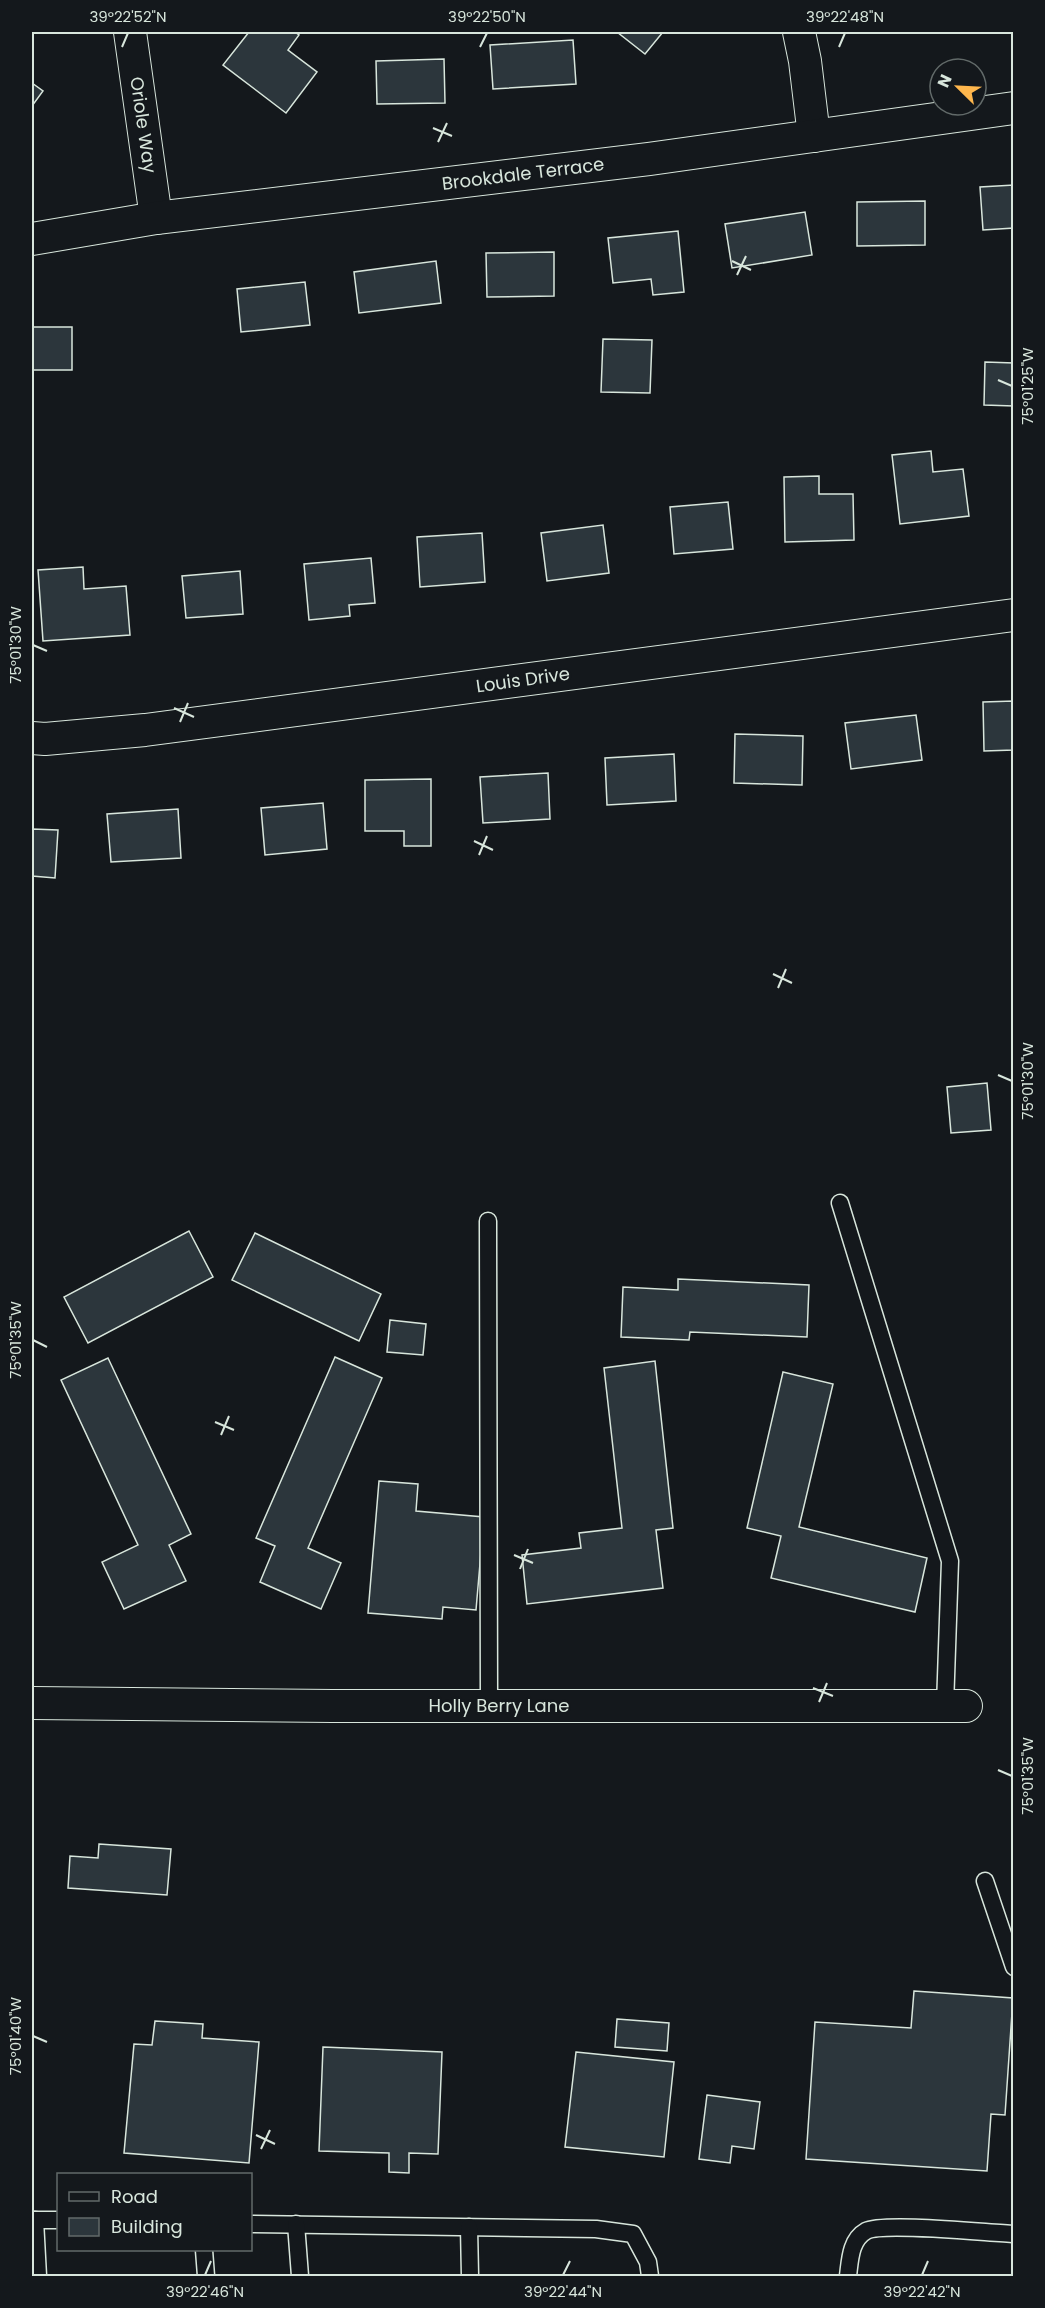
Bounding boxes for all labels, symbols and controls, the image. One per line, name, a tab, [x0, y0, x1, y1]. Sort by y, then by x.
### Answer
text: 39°22'52"N	[89, 6, 167, 27]
text: 39°22'50"N	[448, 6, 526, 27]
text: 39°22'48"N	[806, 6, 884, 27]
north arrow	[928, 57, 988, 117]
text: N	[932, 71, 958, 91]
street label: Oriole Way	[124, 75, 163, 175]
street label: Brookdale Terrace	[440, 151, 606, 196]
text: 75°01'25"W	[1017, 347, 1038, 425]
text: 75°01'30"W	[5, 606, 26, 684]
street label: Louis Drive	[474, 661, 571, 698]
text: 75°01'30"W	[1017, 1042, 1038, 1120]
text: 75°01'35"W	[5, 1301, 26, 1379]
street label: Holly Berry Lane	[429, 1693, 569, 1718]
text: 75°01'35"W	[1017, 1737, 1038, 1815]
text: 75°01'40"W	[5, 1997, 26, 2075]
legend	[57, 2173, 252, 2251]
text: Road	[111, 2184, 158, 2209]
text: Building	[111, 2214, 183, 2239]
text: 39°22'46"N	[166, 2281, 244, 2302]
text: 39°22'44"N	[524, 2281, 602, 2302]
text: 39°22'42"N	[883, 2281, 961, 2302]

